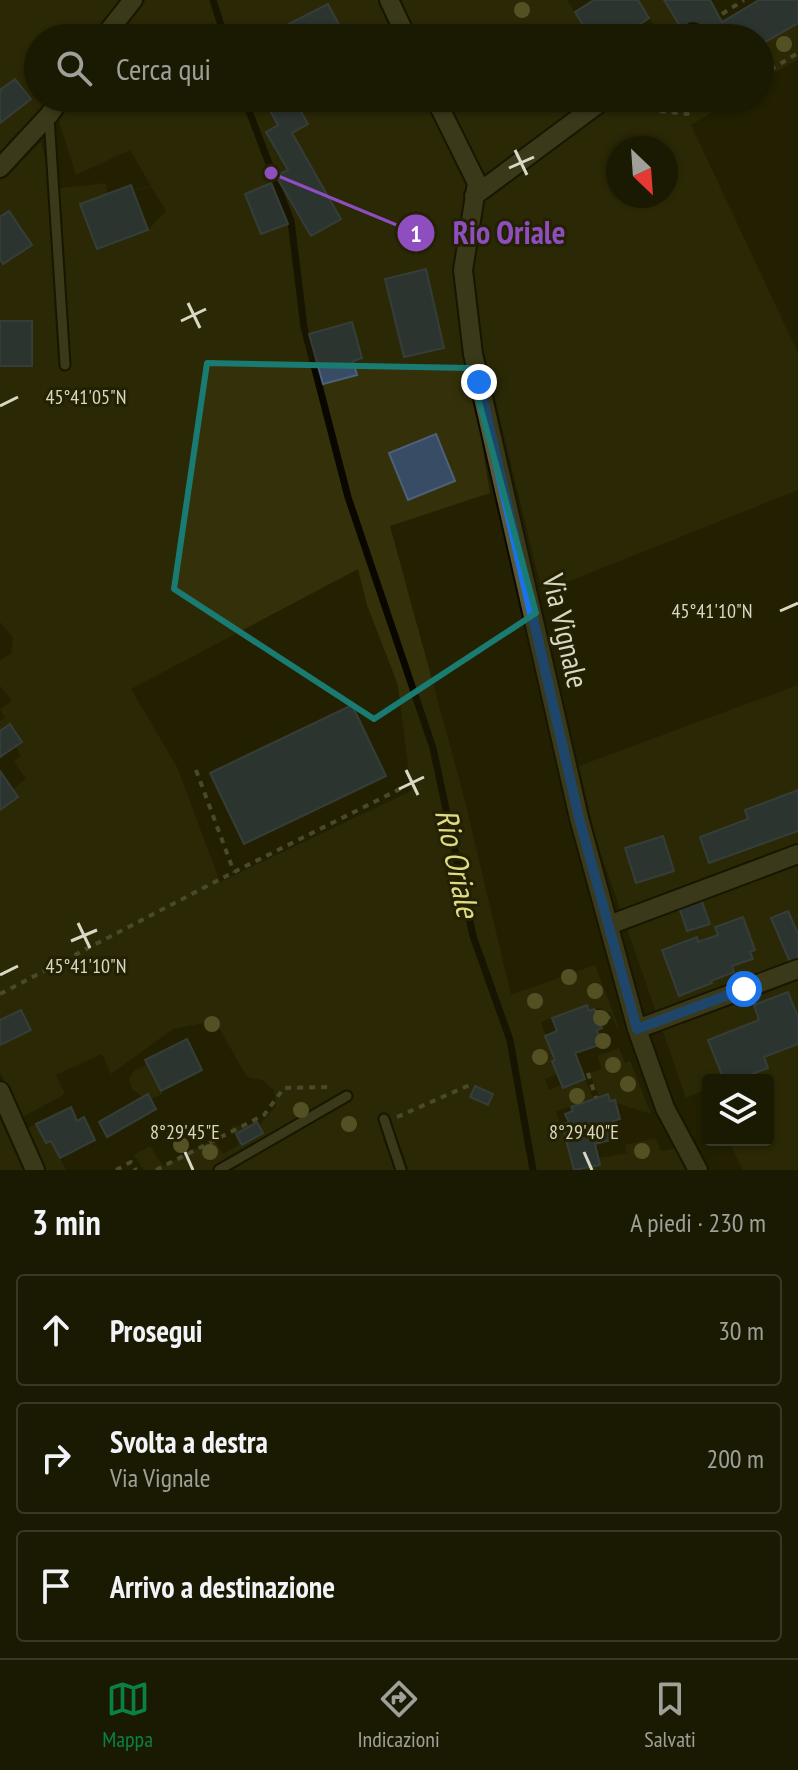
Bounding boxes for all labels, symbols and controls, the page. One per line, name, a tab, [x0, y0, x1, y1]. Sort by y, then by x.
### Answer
search box	[24, 24, 774, 112]
icon: search	[52, 46, 96, 90]
text: Cerca qui	[116, 49, 211, 88]
north arrow	[606, 136, 678, 208]
callout: Rio Oriale	[396, 205, 581, 261]
text: Rio Oriale	[453, 211, 565, 253]
text: 1	[410, 218, 422, 249]
route end	[461, 364, 497, 400]
text: 45°41'05"N	[46, 384, 126, 410]
street label: Via Vignale	[534, 569, 599, 692]
text: 45°41'10"N	[672, 598, 752, 624]
water label: Rio Oriale	[426, 805, 490, 923]
text: 45°41'10"N	[46, 953, 126, 979]
route start	[726, 971, 762, 1007]
map controls	[702, 1074, 774, 1146]
button: layers	[702, 1074, 774, 1146]
text: 8°29'45"E	[150, 1119, 220, 1145]
text: 8°29'40"E	[549, 1119, 619, 1145]
text: 3 min	[32, 1200, 101, 1244]
text: A piedi · 230 m	[630, 1206, 766, 1239]
icon: ahead	[34, 1308, 78, 1352]
text: Prosegui	[110, 1311, 203, 1350]
text: 30 m	[718, 1314, 764, 1347]
text: Svolta a destra	[110, 1422, 268, 1461]
icon: right	[34, 1436, 78, 1480]
text: 200 m	[706, 1442, 764, 1475]
text: Via Vignale	[110, 1461, 211, 1494]
icon: arrive	[34, 1564, 78, 1608]
text: Arrivo a destinazione	[110, 1567, 335, 1606]
tab: Mappa	[102, 1677, 153, 1753]
tab: Indicazioni	[357, 1677, 440, 1753]
tab: Salvati	[644, 1677, 696, 1753]

